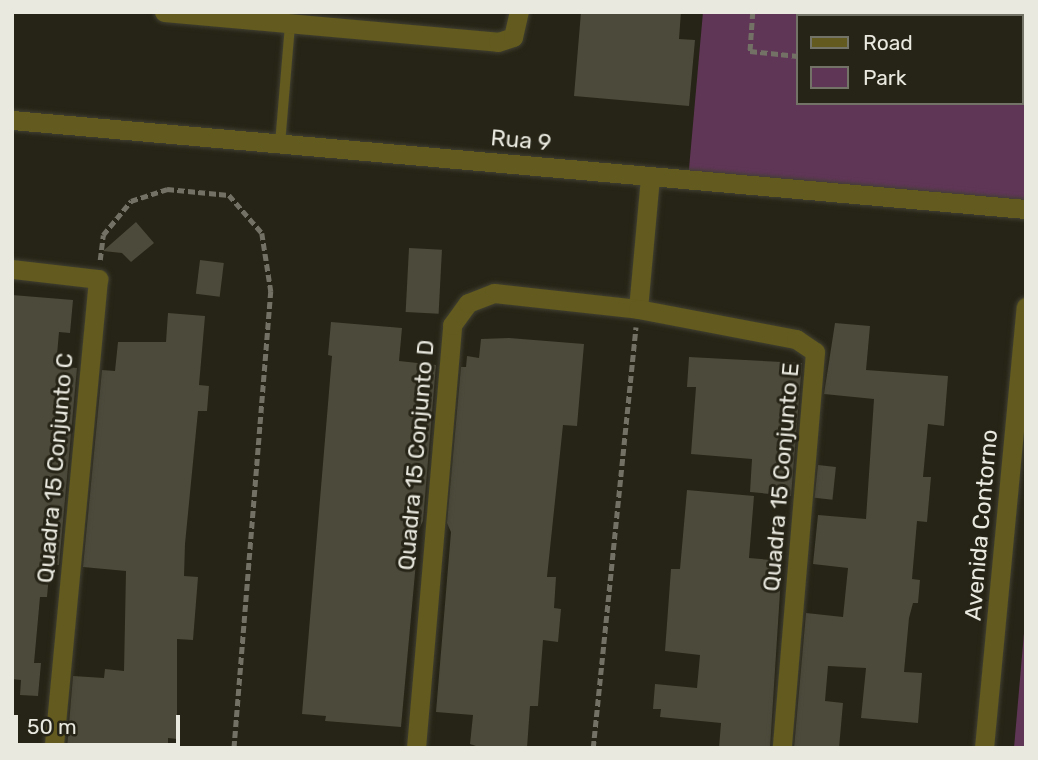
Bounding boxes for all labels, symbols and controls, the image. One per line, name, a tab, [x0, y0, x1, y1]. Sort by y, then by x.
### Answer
legend	[796, 14, 1024, 105]
text: Road	[863, 30, 913, 55]
text: Park	[863, 65, 907, 90]
street label: Rua 9	[489, 124, 553, 156]
street label: Quadra 15 Conjunto D	[392, 339, 440, 571]
street label: Quadra 15 Conjunto C	[31, 352, 79, 584]
street label: Quadra 15 Conjunto E	[757, 361, 805, 593]
street label: Avenida Contorno	[959, 428, 1003, 622]
scale bar	[18, 700, 184, 744]
text: 50 m	[27, 714, 77, 739]

